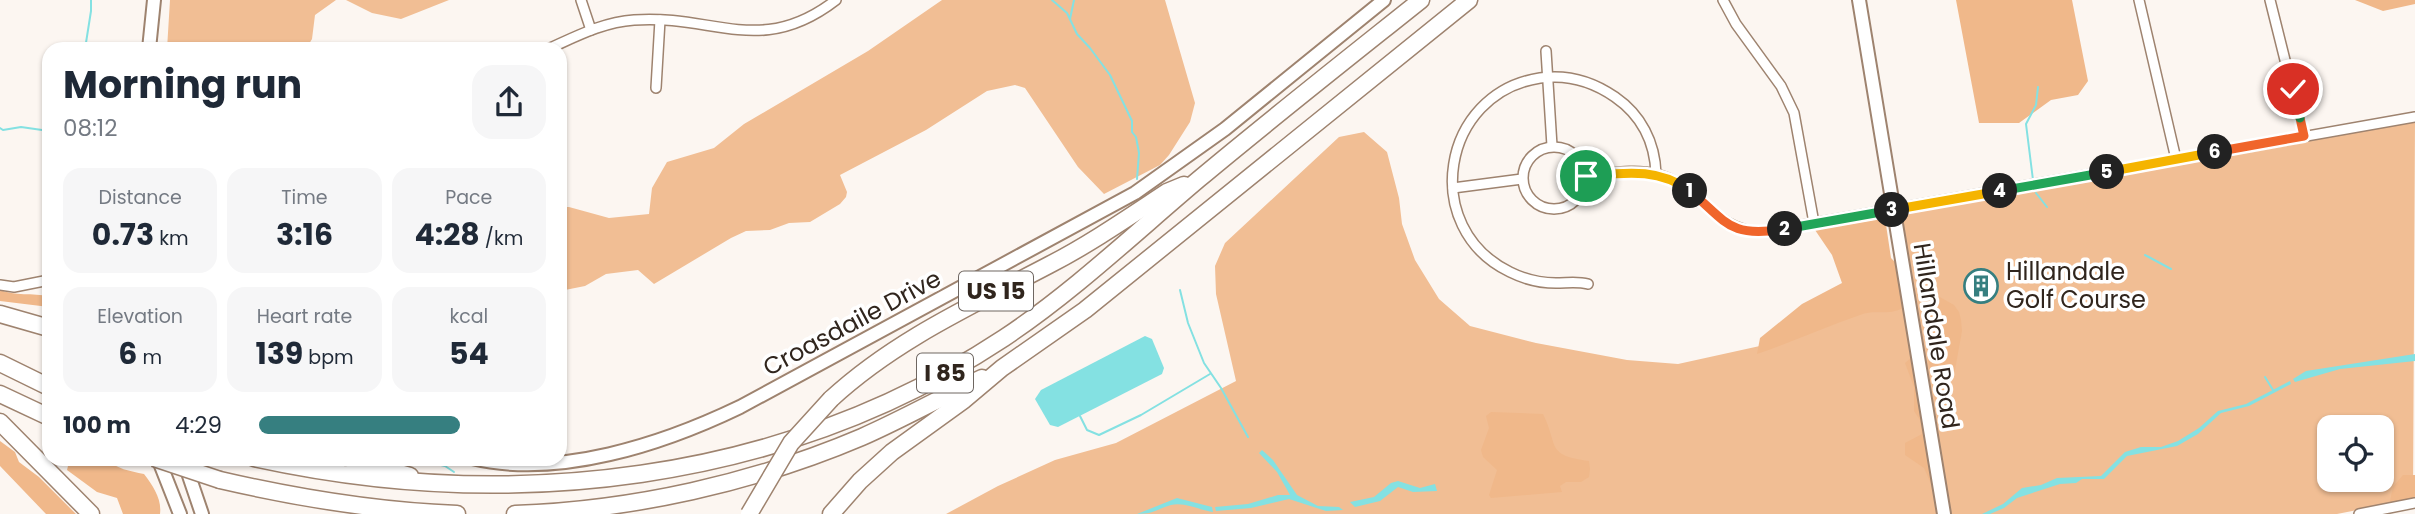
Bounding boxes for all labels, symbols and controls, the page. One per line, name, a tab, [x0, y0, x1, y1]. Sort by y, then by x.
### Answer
text: Morning run	[63, 58, 302, 111]
pin	[2263, 59, 2323, 119]
button: share	[472, 65, 546, 139]
icon: check	[2274, 70, 2312, 108]
text: 08:12	[63, 112, 117, 144]
pin: 6	[2198, 134, 2232, 170]
text: 6	[2208, 138, 2221, 165]
pin	[1556, 146, 1616, 206]
pin: 5	[2090, 154, 2124, 190]
icon: arrive	[1567, 157, 1605, 195]
text: 5	[2100, 158, 2113, 185]
pin: 1	[1672, 174, 1708, 208]
pin: 4	[1982, 174, 2018, 208]
text: 1	[1686, 177, 1693, 204]
text: 4	[1993, 177, 2006, 204]
text: Distance	[99, 184, 182, 211]
text: Time	[281, 184, 328, 211]
text: Pace	[445, 184, 492, 211]
pin: 3	[1874, 192, 1910, 228]
text: 3	[1886, 196, 1897, 223]
pin: 2	[1768, 212, 1802, 246]
text: 0.73	[92, 213, 154, 256]
text: 3:16	[276, 213, 333, 256]
text: 4:28	[414, 213, 480, 256]
text: 2	[1779, 215, 1790, 242]
text: km	[154, 225, 189, 252]
text: /km	[480, 225, 523, 252]
street label: Hillandale Road	[1905, 241, 1967, 431]
place label: Hillandale Golf Course	[2006, 255, 2146, 316]
street label: Croasdaile Drive	[757, 262, 947, 383]
building icon: Hillandale Golf Course	[1962, 267, 2000, 305]
road number: US 15	[959, 272, 1033, 310]
text: Elevation	[97, 303, 183, 330]
text: Heart rate	[257, 303, 352, 330]
text: kcal	[449, 303, 488, 330]
text: 6	[118, 332, 137, 375]
text: 139	[255, 332, 303, 375]
text: 54	[449, 332, 489, 375]
text: m	[137, 344, 162, 371]
text: bpm	[303, 344, 354, 371]
road number: I 85	[917, 354, 973, 392]
text: 100 m	[63, 409, 131, 441]
text: 4:29	[175, 409, 222, 441]
map controls	[2317, 415, 2394, 492]
button: locate	[2317, 415, 2394, 492]

